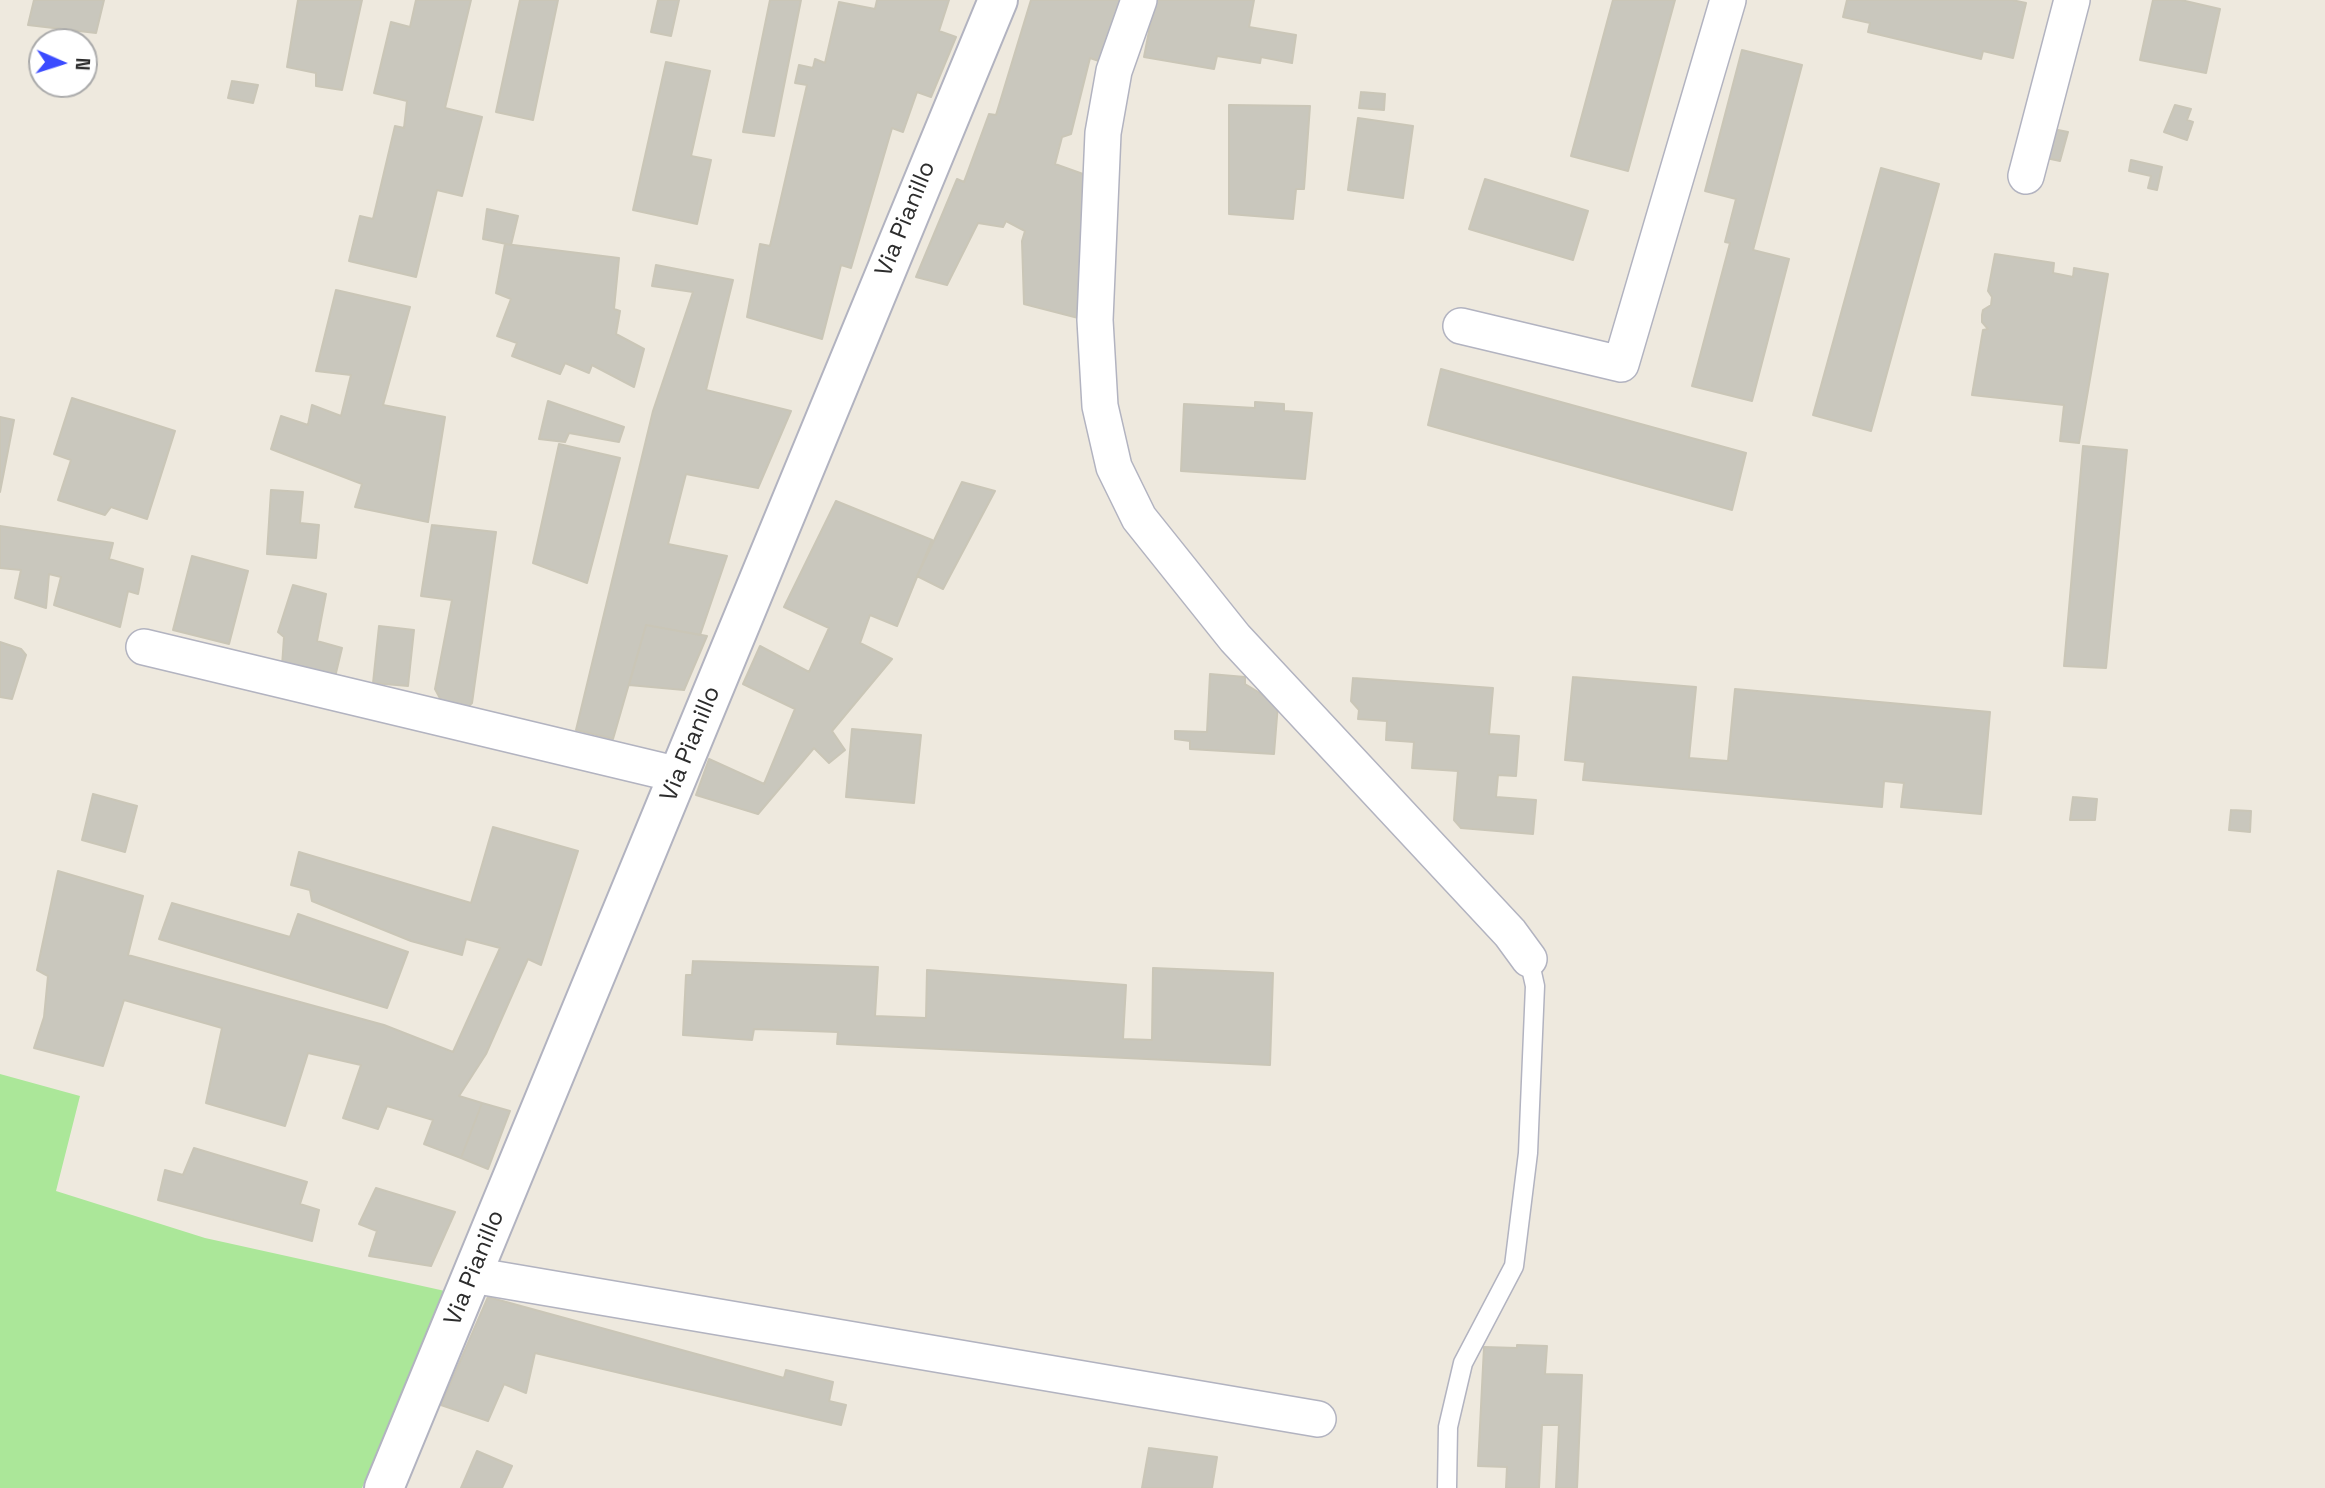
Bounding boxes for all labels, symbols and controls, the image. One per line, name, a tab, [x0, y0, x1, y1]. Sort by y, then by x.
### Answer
north arrow	[28, 28, 98, 98]
text: N	[70, 57, 95, 71]
street label: Via Pianillo	[870, 157, 942, 281]
street label: Via Pianillo	[655, 682, 727, 806]
street label: Via Pianillo	[439, 1206, 511, 1330]

